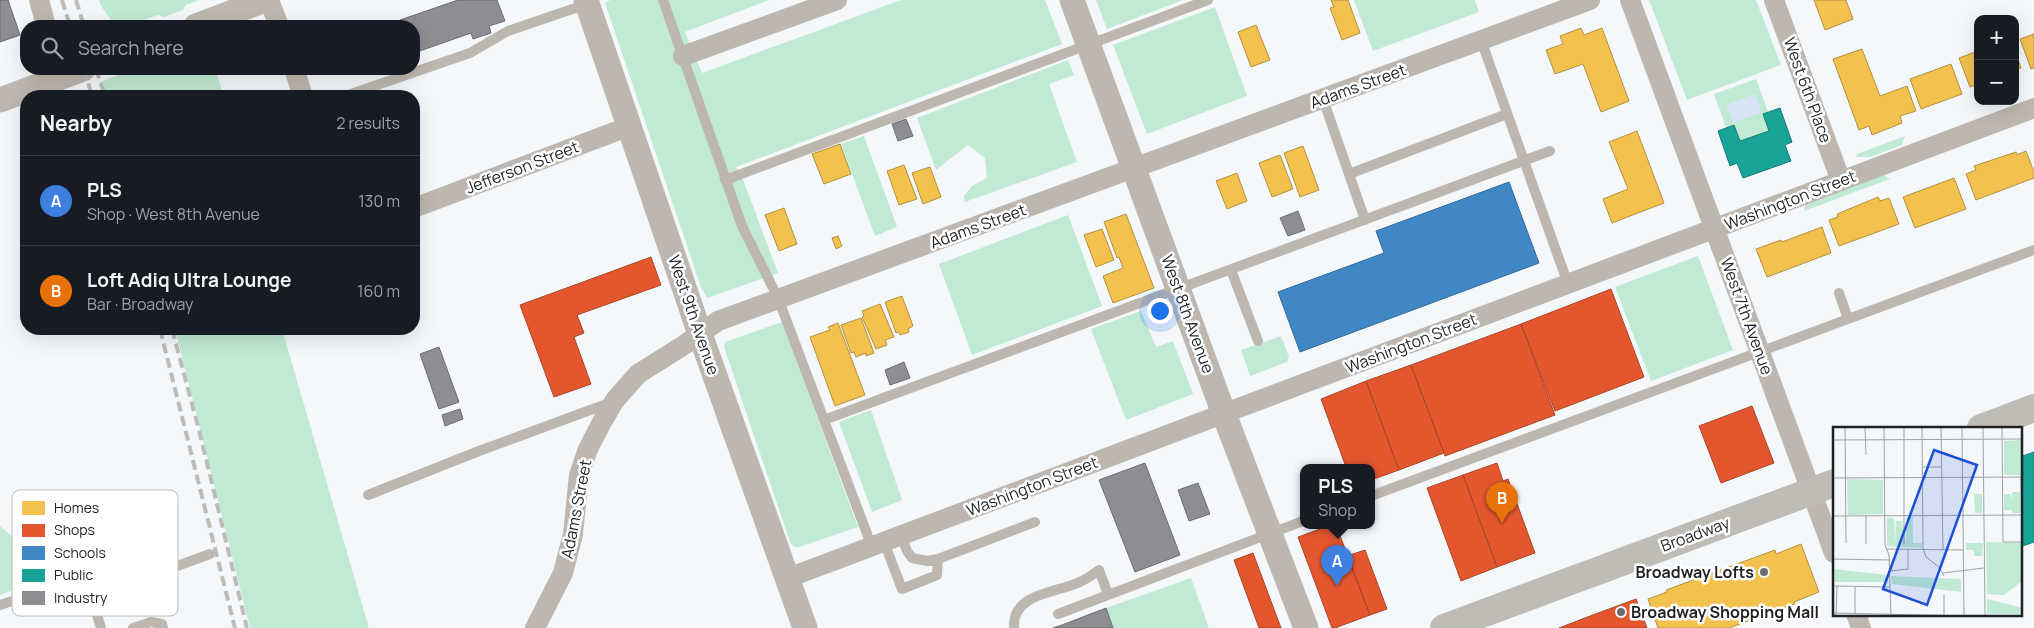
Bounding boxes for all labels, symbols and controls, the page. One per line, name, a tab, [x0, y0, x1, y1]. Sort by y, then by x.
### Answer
map controls	[1974, 15, 2019, 105]
button: +	[1974, 15, 2019, 60]
search box	[20, 20, 420, 75]
icon: search	[38, 34, 66, 62]
street label: West 6th Place	[1779, 34, 1837, 146]
text: Search here	[78, 35, 184, 61]
street label: Adams Street	[1307, 58, 1409, 114]
button: −	[1974, 60, 2019, 105]
text: Nearby	[40, 109, 112, 137]
text: 2 results	[336, 112, 400, 134]
street label: Jefferson Street	[462, 135, 582, 199]
street label: Washington Street	[1721, 165, 1859, 235]
text: PLS	[87, 177, 122, 203]
text: A	[51, 190, 61, 212]
text: 130 m	[358, 190, 400, 212]
street label: Adams Street	[927, 198, 1029, 254]
text: Shop · West 8th Avenue	[87, 203, 260, 225]
street label: West 9th Avenue	[663, 252, 725, 378]
street label: West 8th Avenue	[1156, 252, 1220, 376]
street label: West 7th Avenue	[1716, 254, 1778, 378]
text: Loft Adiq Ultra Lounge	[87, 267, 292, 293]
text: B	[51, 280, 61, 302]
text: 160 m	[357, 280, 400, 302]
text: Bar · Broadway	[87, 293, 193, 315]
your location	[1147, 298, 1173, 324]
street label: Washington Street	[1342, 308, 1480, 378]
inset map	[1833, 427, 2022, 616]
street label: Washington Street	[963, 451, 1101, 521]
street label: Adams Street	[556, 457, 596, 561]
popup	[1300, 464, 1375, 529]
text: PLS	[1318, 473, 1353, 499]
pin: B	[1486, 482, 1518, 523]
legend	[12, 490, 178, 616]
text: Homes	[54, 498, 99, 517]
text: Shop	[1318, 499, 1357, 521]
street label: Broadway	[1657, 511, 1733, 557]
text: Shops	[54, 520, 95, 539]
text: Schools	[54, 543, 106, 562]
pin: A	[1321, 545, 1353, 586]
place label: Broadway Lofts	[1635, 561, 1754, 583]
text: Public	[54, 565, 94, 584]
marker: Broadway Lofts	[1758, 566, 1770, 578]
text: Industry	[54, 588, 108, 607]
place label: Broadway Shopping Mall	[1631, 601, 1819, 623]
marker: Broadway Shopping Mall	[1615, 606, 1627, 618]

